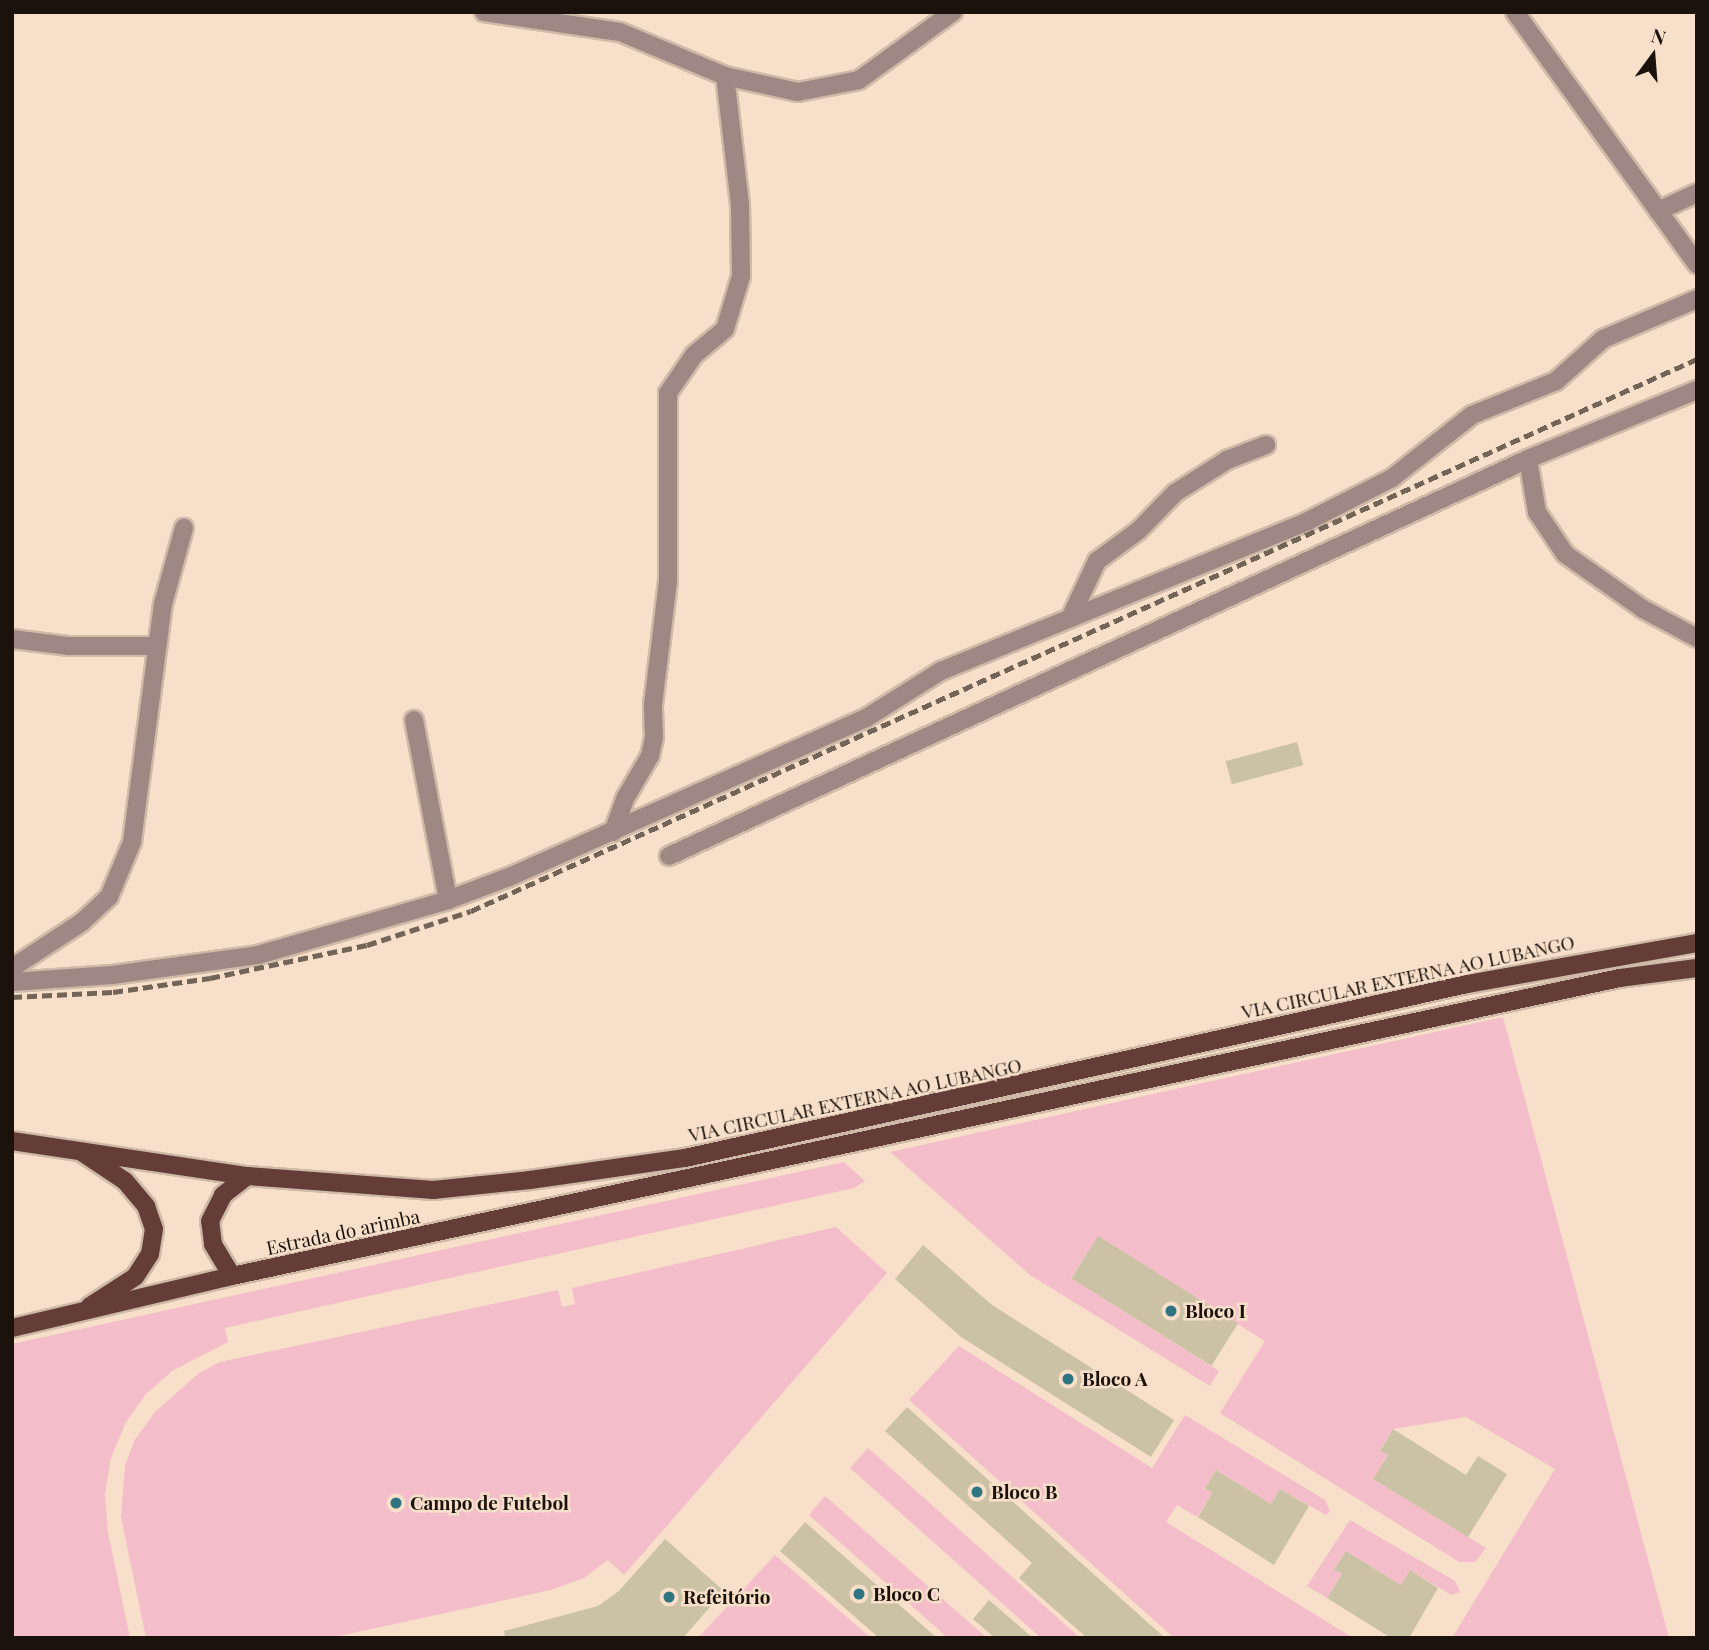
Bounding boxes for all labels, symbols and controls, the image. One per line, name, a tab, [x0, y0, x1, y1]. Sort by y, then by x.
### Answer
north arrow	[1618, 21, 1688, 91]
text: N	[1649, 21, 1669, 50]
street label: VIA CIRCULAR EXTERNA AO LUBANGO	[1239, 930, 1577, 1024]
street label: VIA CIRCULAR EXTERNA AO LUBANGO	[686, 1053, 1024, 1147]
street label: Estrada do arimba	[264, 1205, 422, 1259]
place label: Bloco I	[1185, 1300, 1246, 1322]
marker: Bloco I	[1163, 1303, 1179, 1319]
place label: Bloco A	[1082, 1368, 1148, 1390]
marker: Bloco A	[1060, 1371, 1076, 1387]
place label: Bloco B	[991, 1481, 1057, 1503]
marker: Bloco B	[969, 1484, 985, 1500]
place label: Campo de Futebol	[410, 1492, 569, 1514]
marker: Campo de Futebol	[388, 1495, 404, 1511]
place label: Bloco C	[873, 1583, 940, 1605]
place label: Refeitório	[683, 1586, 771, 1608]
marker: Bloco C	[851, 1586, 867, 1602]
marker: Refeitório	[661, 1589, 677, 1605]

